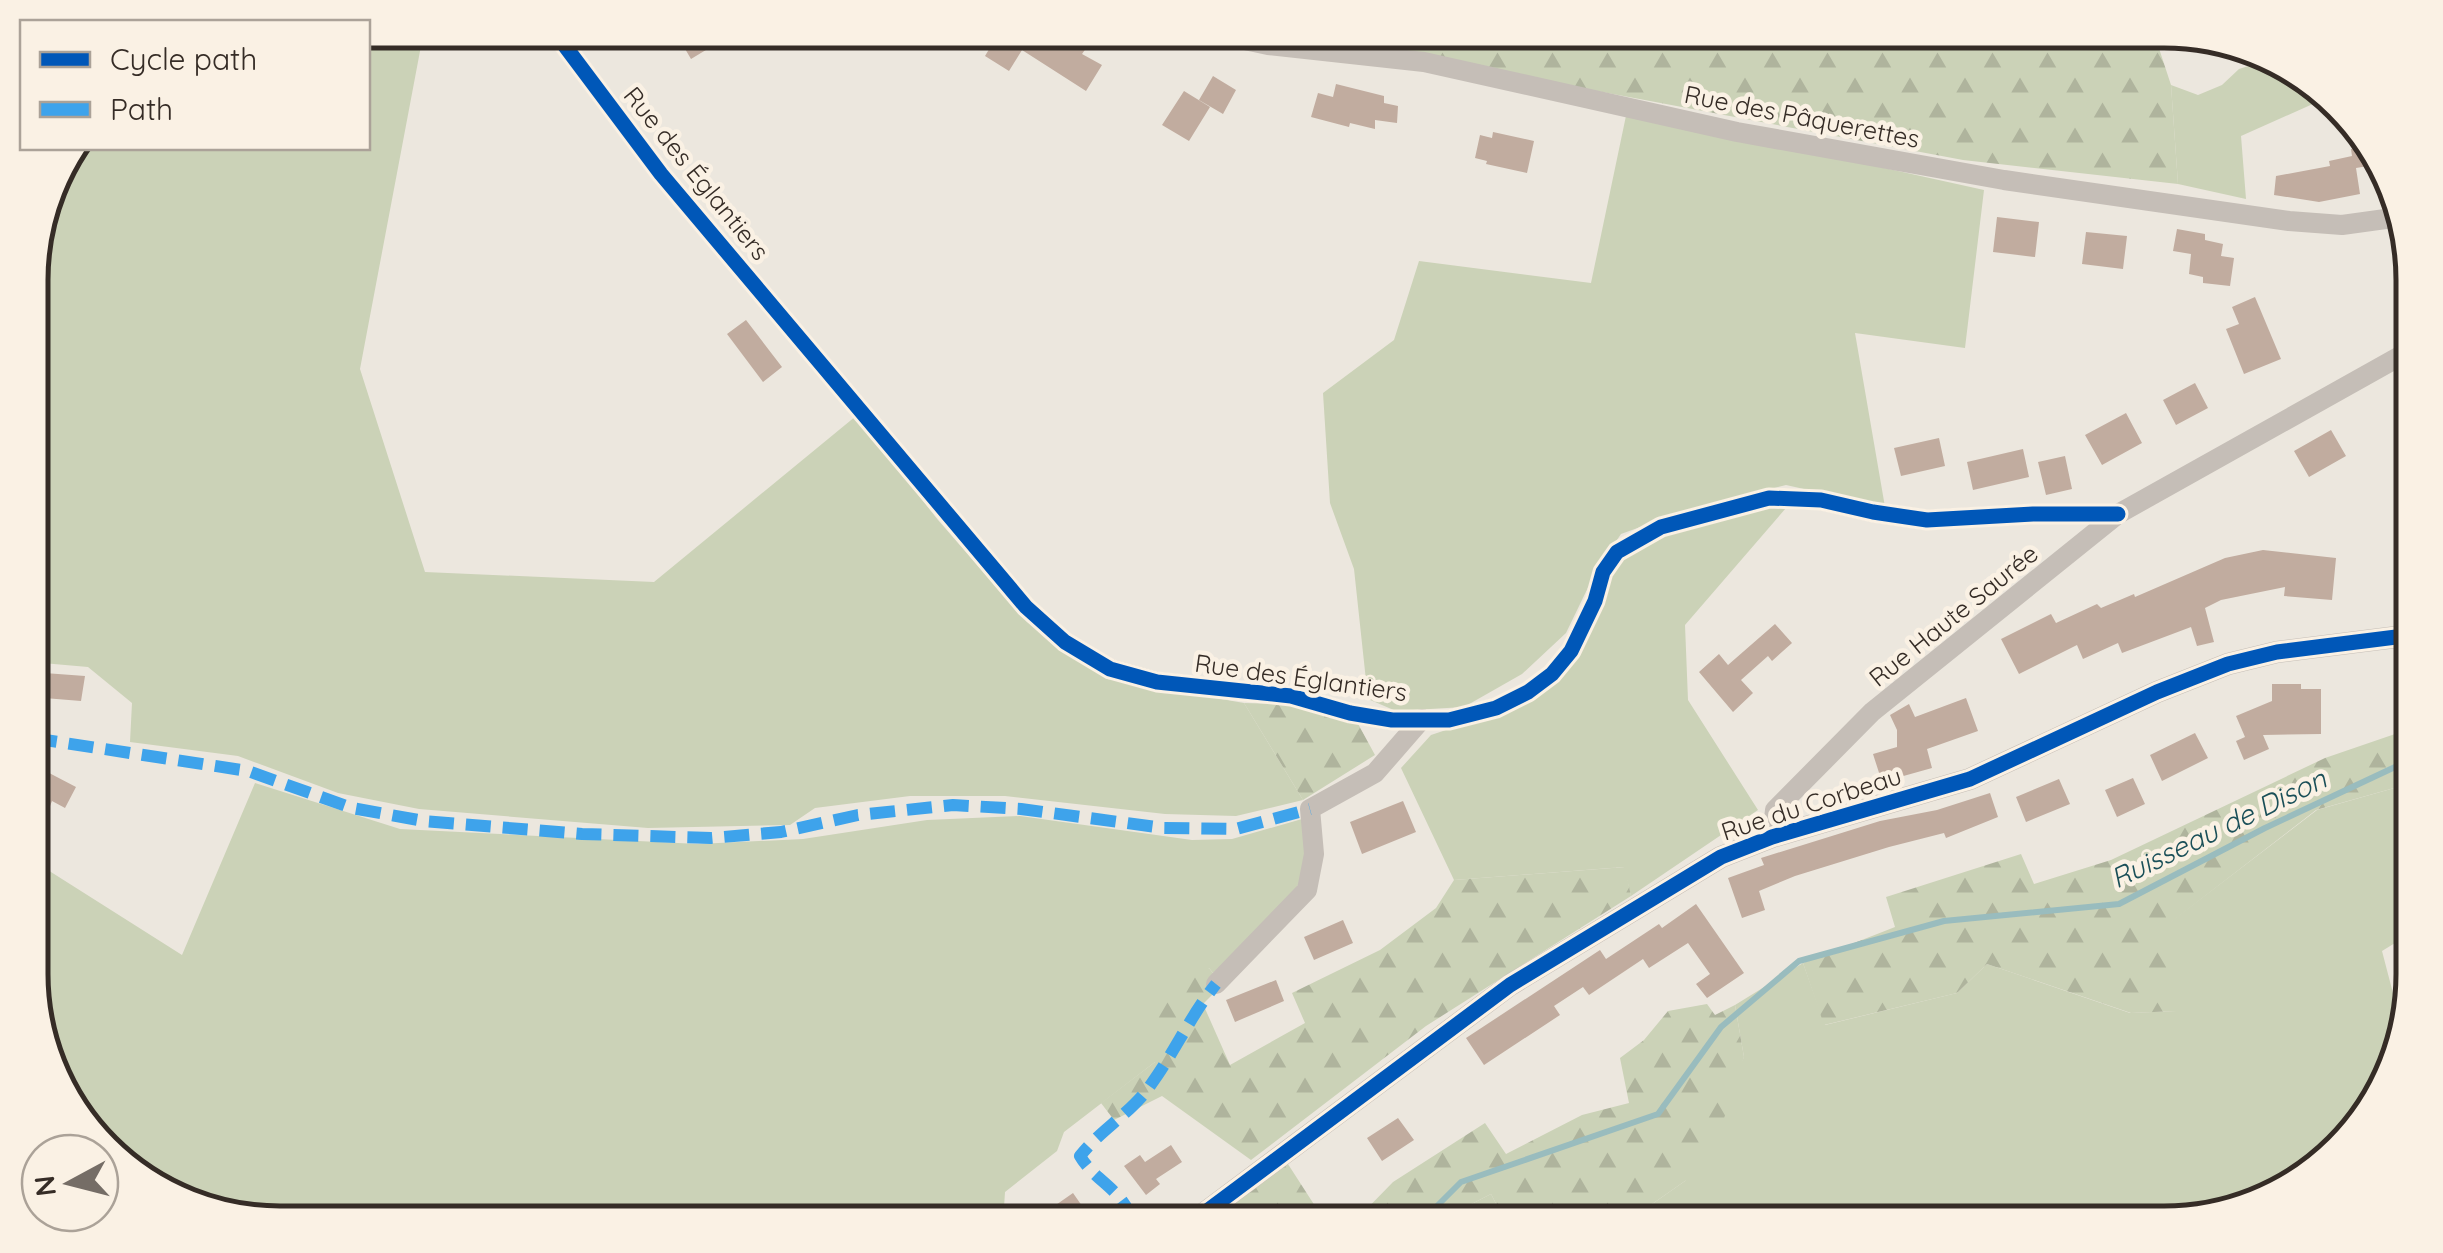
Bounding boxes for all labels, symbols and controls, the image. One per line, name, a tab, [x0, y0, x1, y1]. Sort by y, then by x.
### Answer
legend	[20, 20, 370, 150]
text: Cycle path	[110, 40, 257, 78]
street label: Rue des Pâquerettes	[1682, 78, 1922, 154]
street label: Rue des Églantiers	[618, 80, 776, 266]
text: Path	[110, 90, 173, 128]
street label: Rue Haute Saurée	[1862, 537, 2044, 693]
street label: Rue des Églantiers	[1193, 647, 1409, 707]
street label: Rue du Corbeau	[1717, 759, 1905, 847]
water label: Ruisseau de Dison	[2104, 760, 2332, 895]
north arrow	[20, 1133, 120, 1233]
text: N	[26, 1174, 63, 1198]

